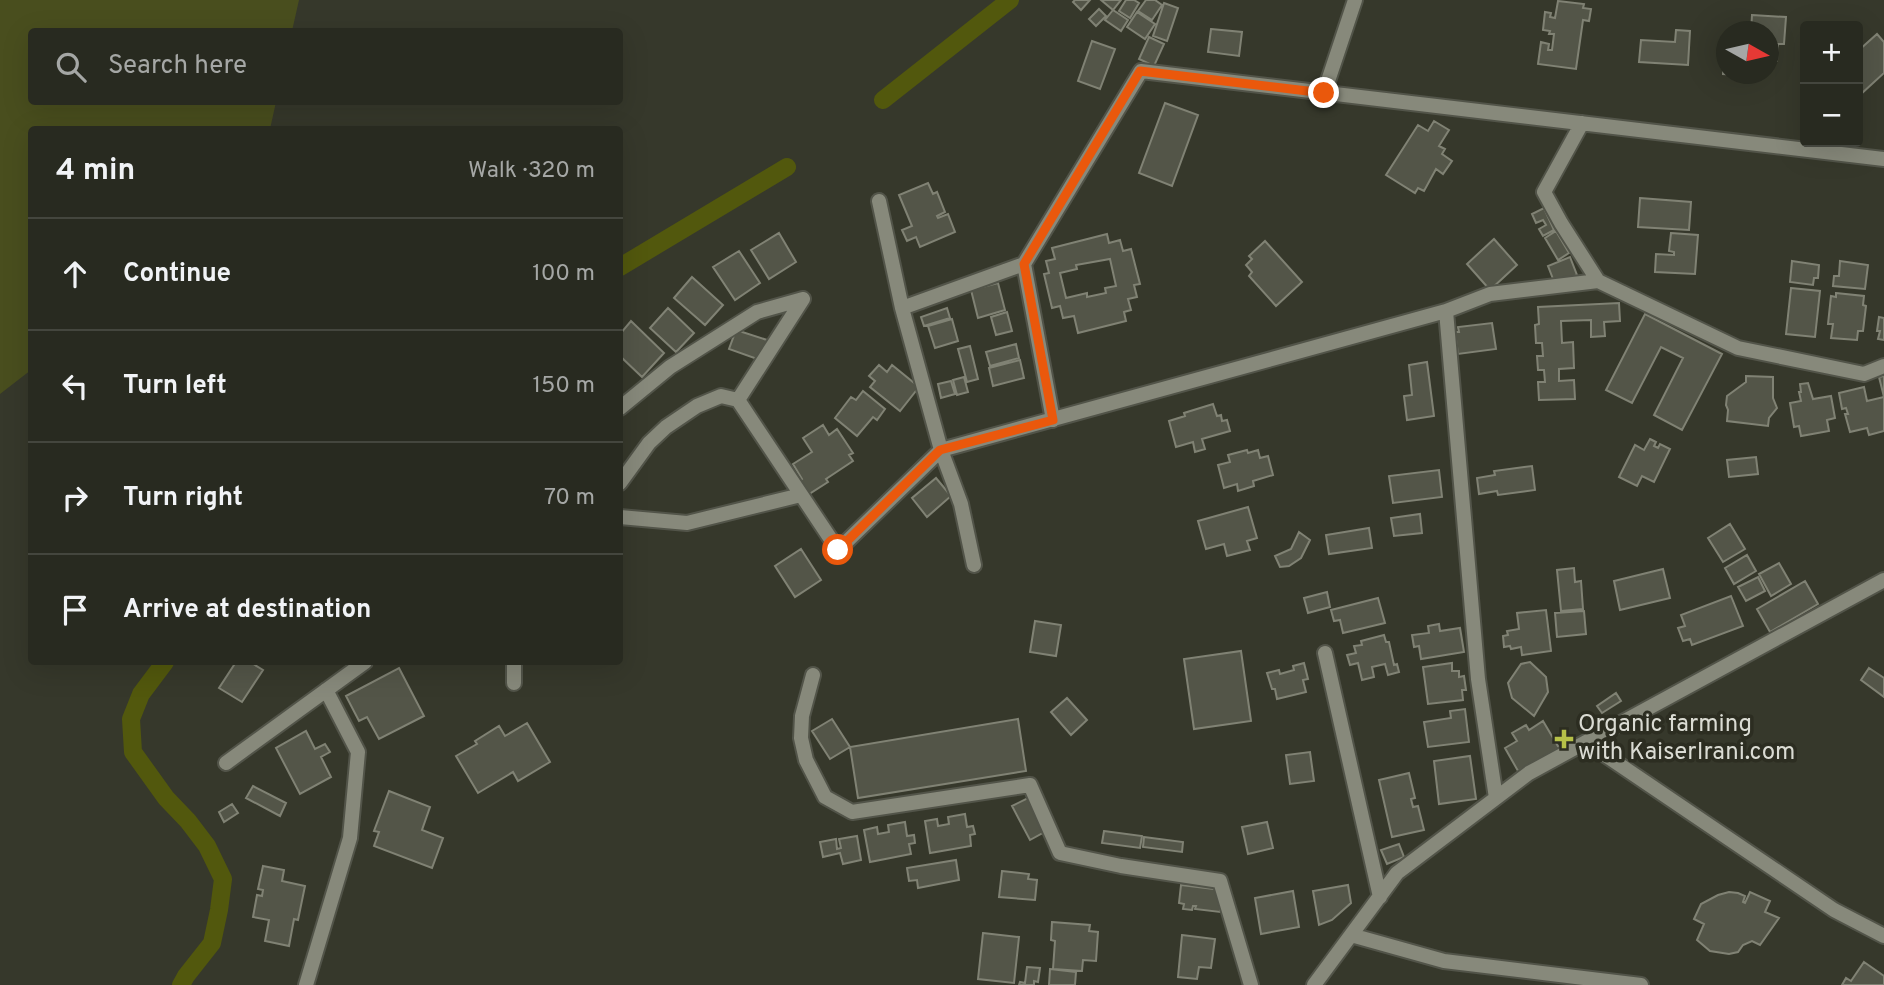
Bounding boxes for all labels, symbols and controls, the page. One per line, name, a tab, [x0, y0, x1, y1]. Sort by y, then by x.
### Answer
north arrow	[1716, 21, 1779, 84]
map controls	[1800, 21, 1863, 147]
button: +	[1800, 21, 1863, 84]
search box	[28, 28, 623, 105]
icon: search	[52, 48, 90, 86]
text: Search here	[108, 50, 247, 83]
route end	[1308, 77, 1339, 108]
button: −	[1800, 84, 1863, 147]
text: 4 min	[56, 153, 135, 190]
text: Walk · 320 m	[468, 157, 595, 186]
icon: ahead	[56, 255, 94, 293]
text: Continue	[123, 258, 231, 291]
text: 100 m	[532, 260, 595, 289]
icon: left	[56, 367, 94, 405]
text: Turn left	[123, 370, 227, 403]
text: 150 m	[533, 372, 595, 401]
icon: right	[56, 479, 94, 517]
text: Turn right	[123, 482, 243, 515]
text: 70 m	[544, 484, 595, 513]
route start	[822, 534, 853, 565]
icon: arrive	[56, 591, 94, 629]
text: Arrive at destination	[123, 594, 371, 627]
place label: Organic farming with KaiserIrani.com	[1578, 710, 1795, 768]
marker: Organic farming with KaiserIrani.com	[1556, 731, 1572, 747]

